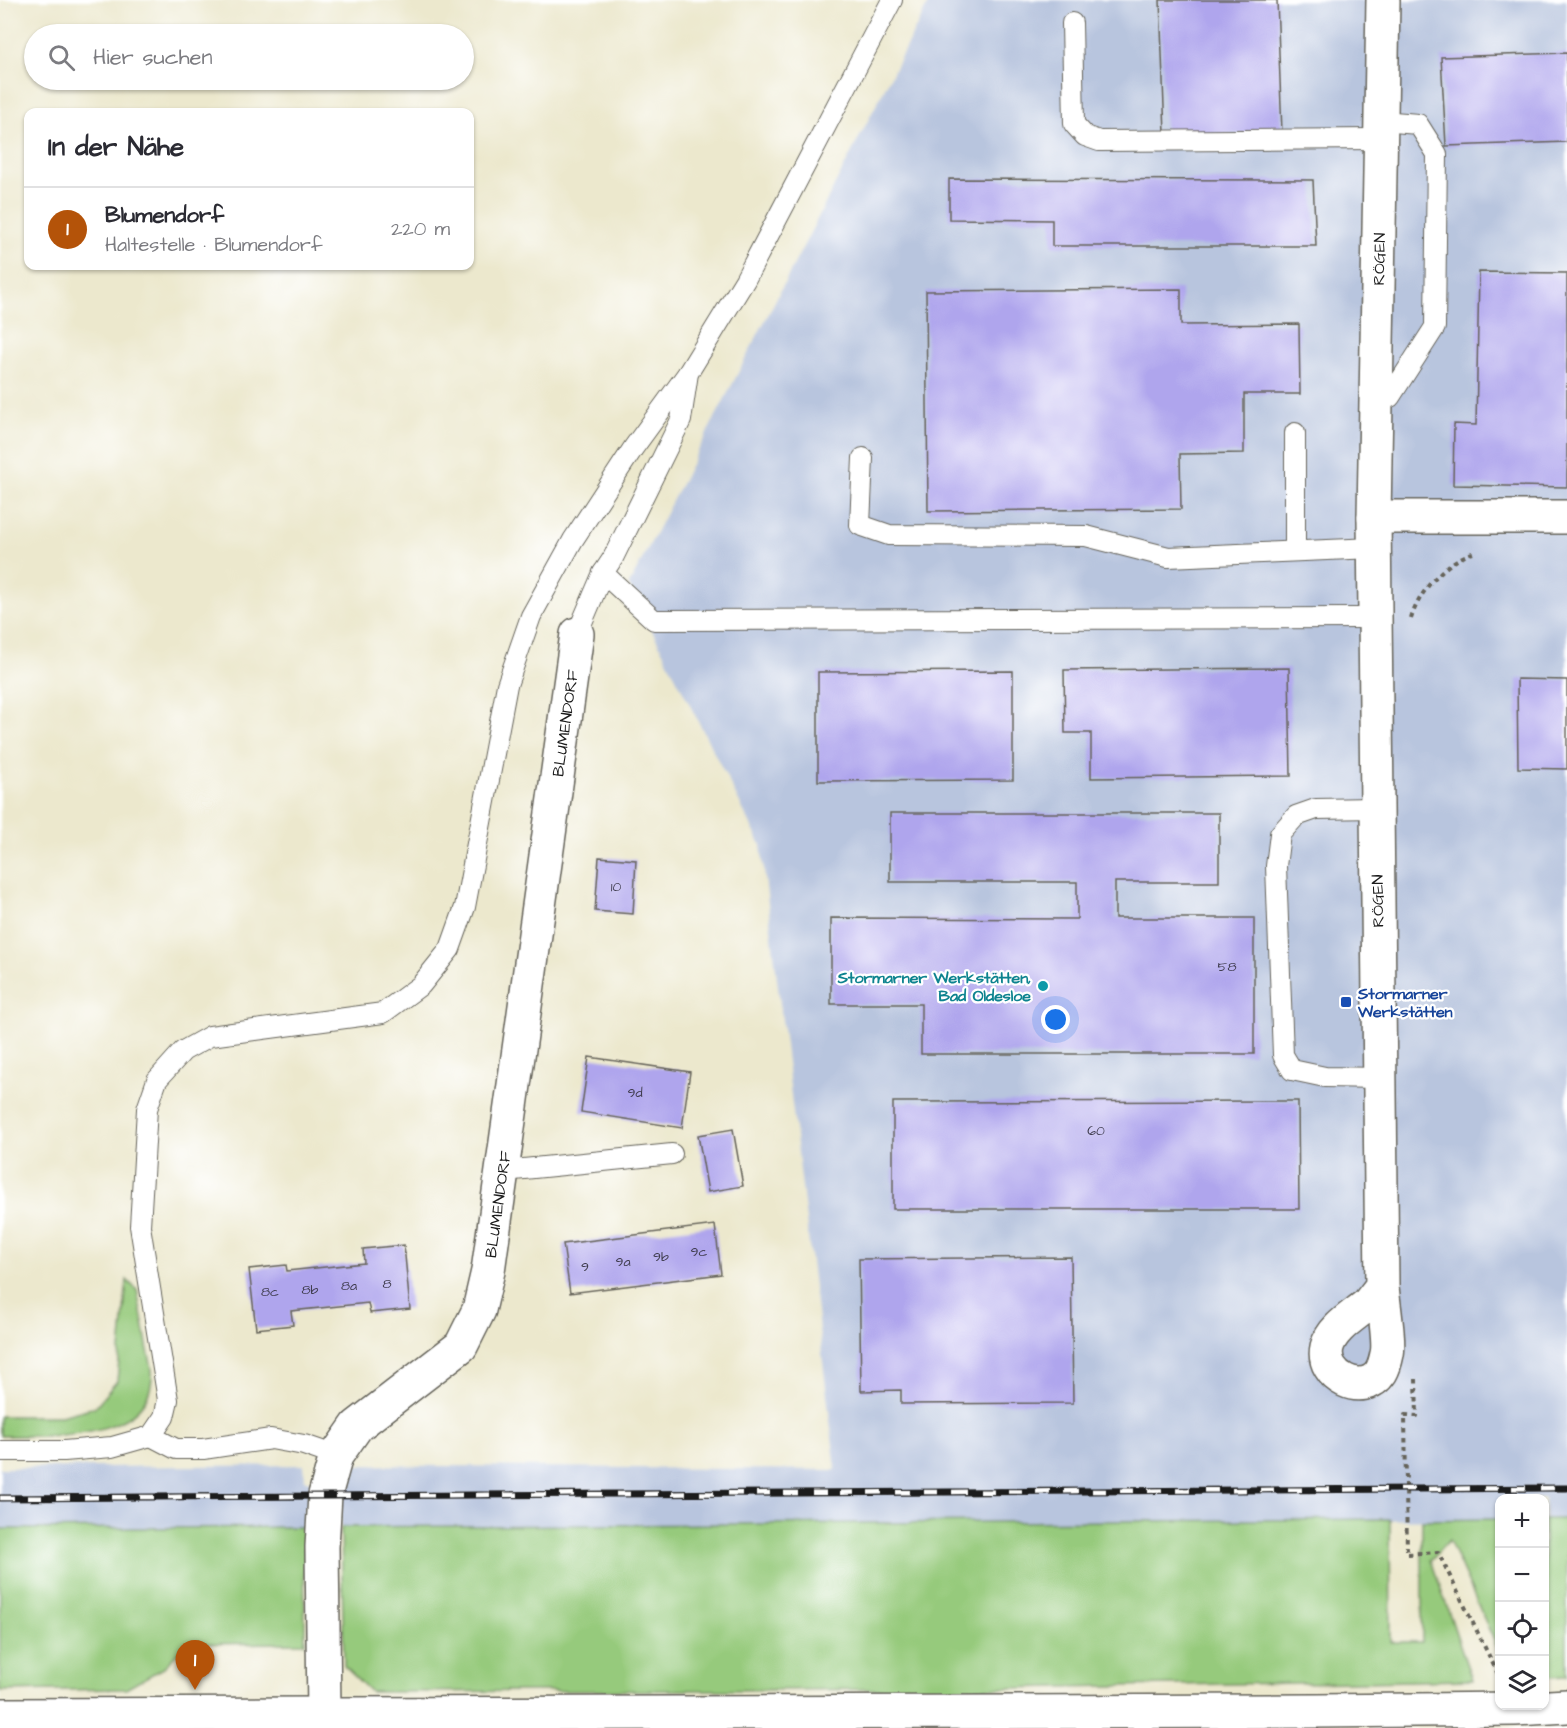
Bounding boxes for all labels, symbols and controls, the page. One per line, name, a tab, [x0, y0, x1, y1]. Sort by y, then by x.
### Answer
search box	[24, 24, 474, 90]
icon: search	[45, 41, 78, 74]
text: Hier suchen	[93, 42, 212, 73]
text: In der Nähe	[48, 129, 184, 165]
text: Blumendorf	[105, 200, 224, 231]
text: 1	[66, 215, 69, 243]
text: 220 m	[391, 215, 450, 243]
text: Haltestelle · Blumendorf	[105, 231, 323, 259]
street label: RÖGEN	[1368, 233, 1391, 286]
street label: BLUMENDORF	[547, 668, 584, 778]
street label: RÖGEN	[1367, 874, 1389, 928]
house number: 10	[611, 877, 621, 897]
house number: 58	[1218, 957, 1237, 977]
place label: Stormarner Werkstätten, Bad Oldesloe	[837, 967, 1031, 1007]
marker: Stormarner Werkstätten, Bad Oldesloe	[1036, 979, 1050, 993]
place label: Stormarner Werkstätten	[1357, 983, 1453, 1023]
marker: Stormarner Werkstätten	[1339, 995, 1353, 1009]
your location	[1041, 1005, 1070, 1034]
house number: 9d	[627, 1083, 643, 1103]
house number: 60	[1087, 1121, 1105, 1141]
street label: BLUMENDORF	[480, 1150, 517, 1259]
house number: 9c	[691, 1242, 708, 1262]
house number: 9b	[653, 1247, 669, 1267]
house number: 9a	[615, 1252, 631, 1272]
house number: 9	[581, 1257, 589, 1277]
house number: 8	[382, 1274, 392, 1294]
house number: 8a	[341, 1276, 357, 1296]
house number: 8b	[302, 1280, 319, 1300]
house number: 8c	[261, 1282, 279, 1302]
map controls	[1495, 1494, 1549, 1710]
button: +	[1495, 1494, 1549, 1548]
button: −	[1495, 1548, 1549, 1602]
button: locate	[1495, 1602, 1549, 1656]
pin: 1	[176, 1640, 214, 1690]
button: layers	[1495, 1656, 1549, 1710]

